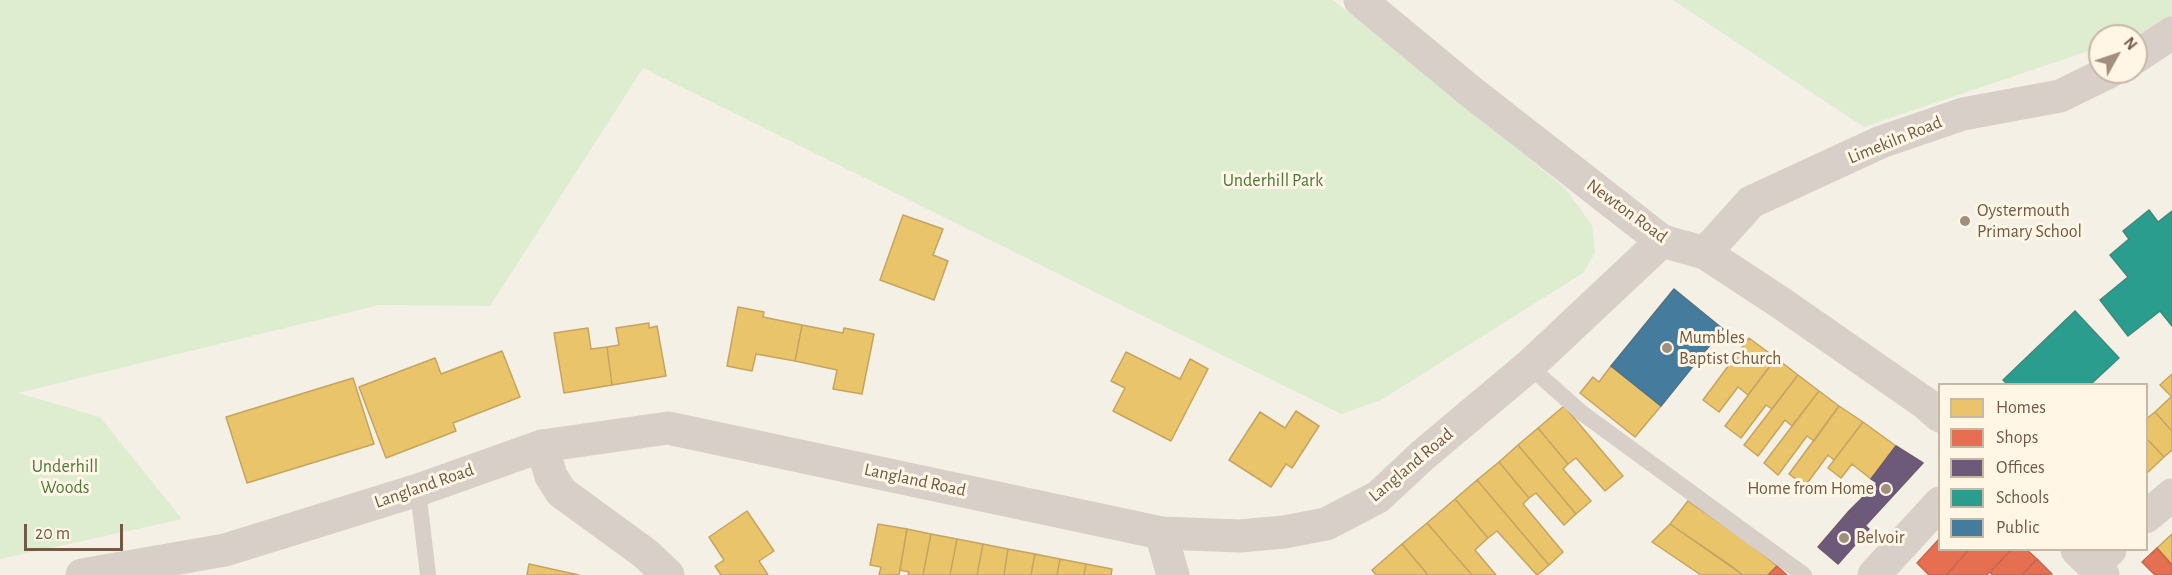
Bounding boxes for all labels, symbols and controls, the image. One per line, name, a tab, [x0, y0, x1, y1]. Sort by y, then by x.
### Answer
north arrow	[2088, 24, 2148, 84]
text: N	[2121, 34, 2140, 53]
street label: Limekiln Road	[1845, 111, 1945, 169]
park label: Underhill Park	[1223, 170, 1323, 192]
street label: Newton Road	[1582, 174, 1672, 248]
place label: Oystermouth Primary School	[1977, 200, 2082, 242]
marker: Oystermouth Primary School	[1958, 214, 1972, 228]
place label: Mumbles Baptist Church	[1679, 327, 1781, 370]
marker: Mumbles Baptist Church	[1660, 341, 1674, 355]
legend	[1938, 383, 2148, 551]
text: Homes	[1996, 399, 2046, 417]
street label: Langland Road	[1364, 423, 1458, 507]
text: Shops	[1996, 429, 2038, 447]
park label: Underhill Woods	[32, 456, 98, 498]
street label: Langland Road	[371, 459, 477, 513]
street label: Langland Road	[862, 459, 968, 501]
text: Offices	[1996, 459, 2045, 477]
place label: Home from Home	[1747, 478, 1874, 500]
marker: Home from Home	[1879, 482, 1893, 496]
text: Schools	[1996, 489, 2049, 507]
scale bar	[27, 512, 126, 550]
text: Public	[1996, 519, 2039, 537]
text: 20 m	[35, 525, 70, 543]
place label: Belvoir	[1856, 527, 1905, 549]
marker: Belvoir	[1837, 531, 1851, 545]

